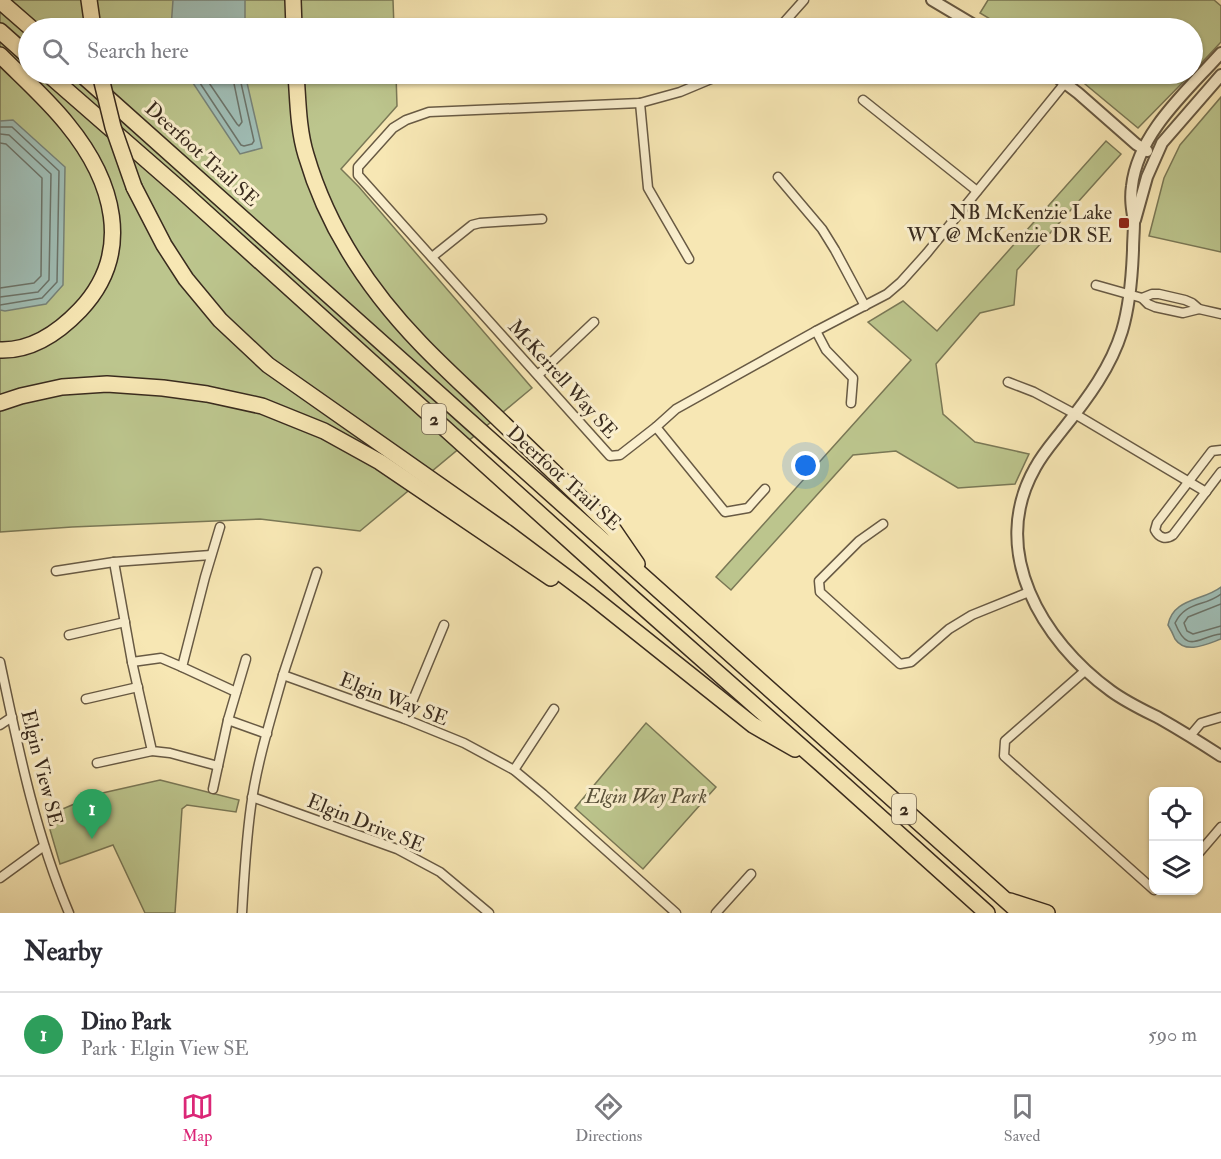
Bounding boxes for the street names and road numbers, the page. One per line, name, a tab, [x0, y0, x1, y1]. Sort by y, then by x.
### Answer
street label: Deerfoot Trail SE	[140, 96, 264, 212]
street label: McKerrell Way SE	[503, 314, 623, 444]
road number: 2	[422, 404, 446, 434]
street label: Deerfoot Trail SE	[502, 420, 626, 536]
street label: Elgin Way SE	[336, 667, 452, 731]
street label: Elgin View SE	[15, 707, 69, 829]
street label: Elgin Drive SE	[303, 788, 429, 858]
road number: 2	[892, 794, 916, 824]

